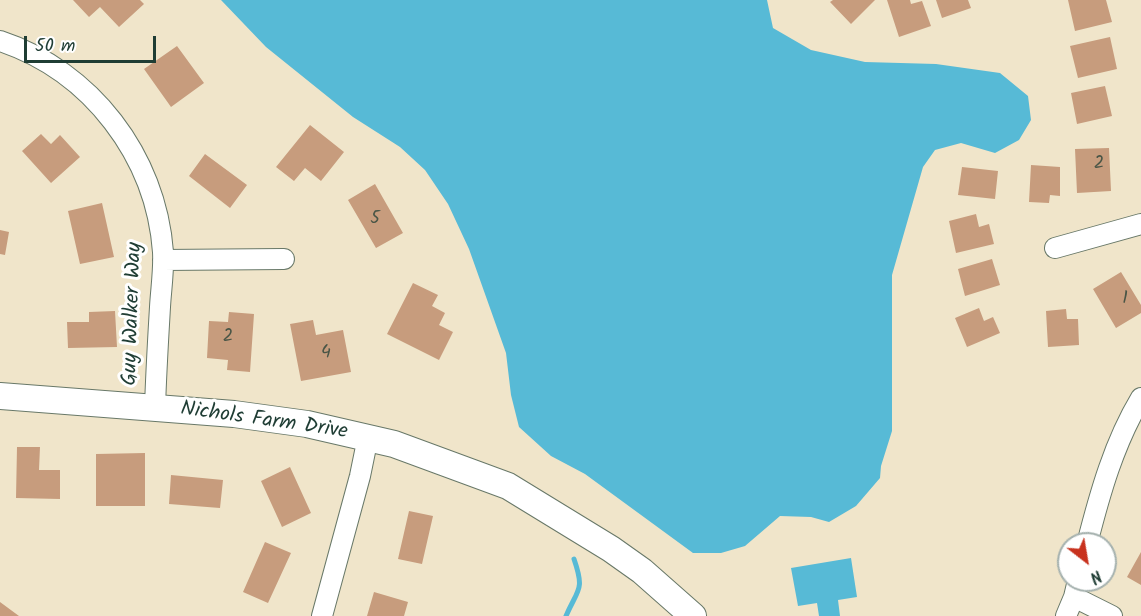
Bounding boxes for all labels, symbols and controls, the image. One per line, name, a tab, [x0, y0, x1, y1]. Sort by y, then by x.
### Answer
scale bar	[27, 24, 159, 62]
text: 50 m	[35, 32, 75, 61]
house number: 2	[1094, 154, 1104, 176]
house number: 5	[370, 209, 380, 231]
street label: Guy Walker Way	[119, 242, 149, 386]
house number: 1	[1122, 289, 1128, 311]
house number: 2	[223, 327, 233, 349]
house number: 4	[321, 343, 331, 365]
street label: Nichols Farm Drive	[179, 398, 349, 446]
north arrow	[1057, 532, 1117, 592]
text: N	[1085, 563, 1106, 589]

